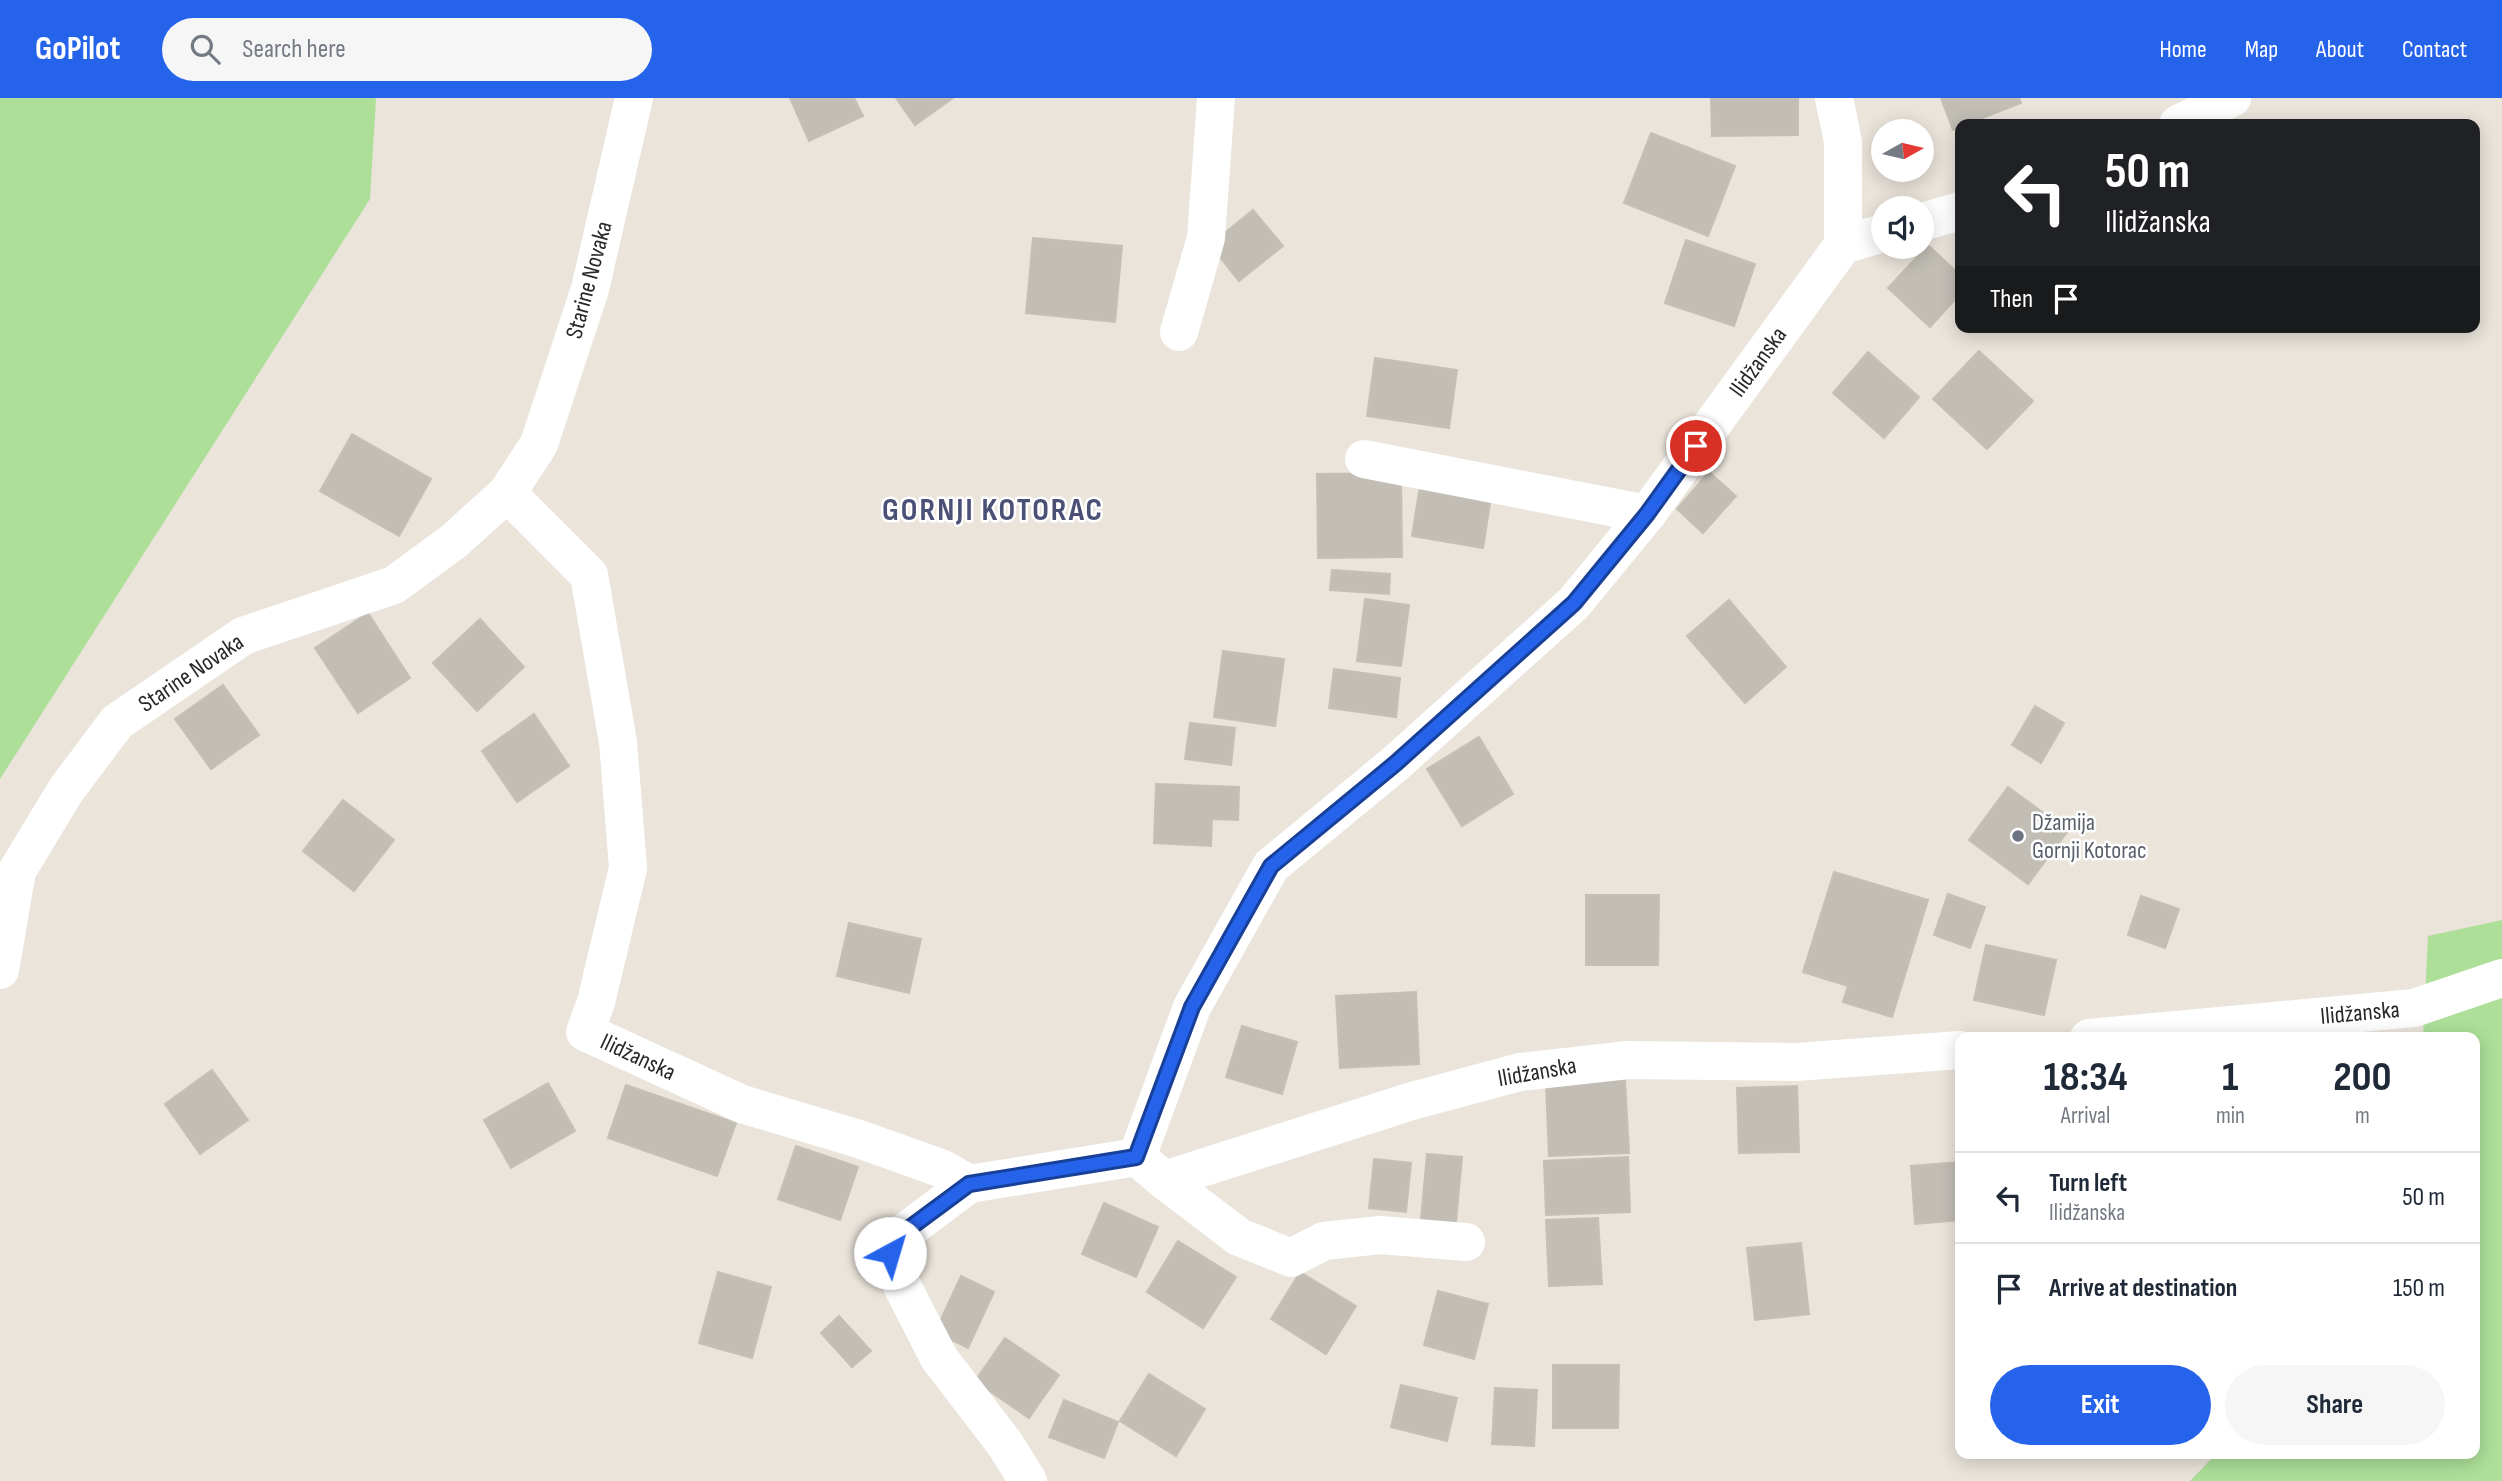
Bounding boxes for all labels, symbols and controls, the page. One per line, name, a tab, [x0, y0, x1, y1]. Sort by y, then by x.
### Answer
search box	[162, 18, 652, 81]
text: GoPilot	[35, 29, 120, 69]
icon: search	[186, 30, 224, 68]
text: Search here	[242, 34, 346, 65]
text: Home	[2159, 35, 2207, 64]
text: Map	[2245, 35, 2278, 64]
text: About	[2316, 35, 2364, 64]
text: Contact	[2402, 35, 2467, 64]
north arrow	[1871, 119, 1934, 182]
map controls	[1871, 119, 1934, 259]
text: 50 m	[2105, 143, 2190, 202]
icon: left	[1990, 147, 2081, 238]
button: sound	[1871, 196, 1934, 259]
text: Ilidžanska	[2105, 203, 2211, 242]
street label: Starine Novaka	[559, 218, 619, 342]
icon: arrive	[2047, 280, 2085, 318]
text: Then	[1990, 284, 2033, 315]
street label: Ilidžanska	[1723, 321, 1793, 403]
pin	[1666, 416, 1726, 476]
icon: arrive	[1677, 427, 1715, 465]
district label: GORNJI KOTORAC	[882, 491, 1104, 530]
street label: Starine Novaka	[133, 627, 249, 719]
place label: Džamija Gornji Kotorac	[2032, 808, 2147, 865]
marker: Džamija Gornji Kotorac	[2010, 828, 2026, 844]
street label: Ilidžanska	[2319, 995, 2401, 1031]
street label: Ilidžanska	[596, 1027, 680, 1087]
street label: Ilidžanska	[1495, 1051, 1579, 1093]
text: 18:34	[2043, 1052, 2127, 1103]
text: 1	[2222, 1052, 2239, 1103]
text: 200	[2333, 1052, 2392, 1103]
text: Arrival	[2061, 1102, 2110, 1130]
text: min	[2216, 1102, 2245, 1130]
text: m	[2355, 1102, 2370, 1130]
text: Turn left	[2049, 1168, 2127, 1199]
icon: left	[1990, 1179, 2028, 1217]
text: 50 m	[2402, 1182, 2445, 1213]
text: Ilidžanska	[2049, 1199, 2125, 1227]
position arrow	[853, 1216, 927, 1290]
icon: arrive	[1990, 1270, 2028, 1308]
text: Arrive at destination	[2049, 1273, 2237, 1304]
text: 150 m	[2393, 1273, 2445, 1304]
button: Exit	[1990, 1365, 2211, 1445]
button: Share	[2225, 1365, 2445, 1445]

